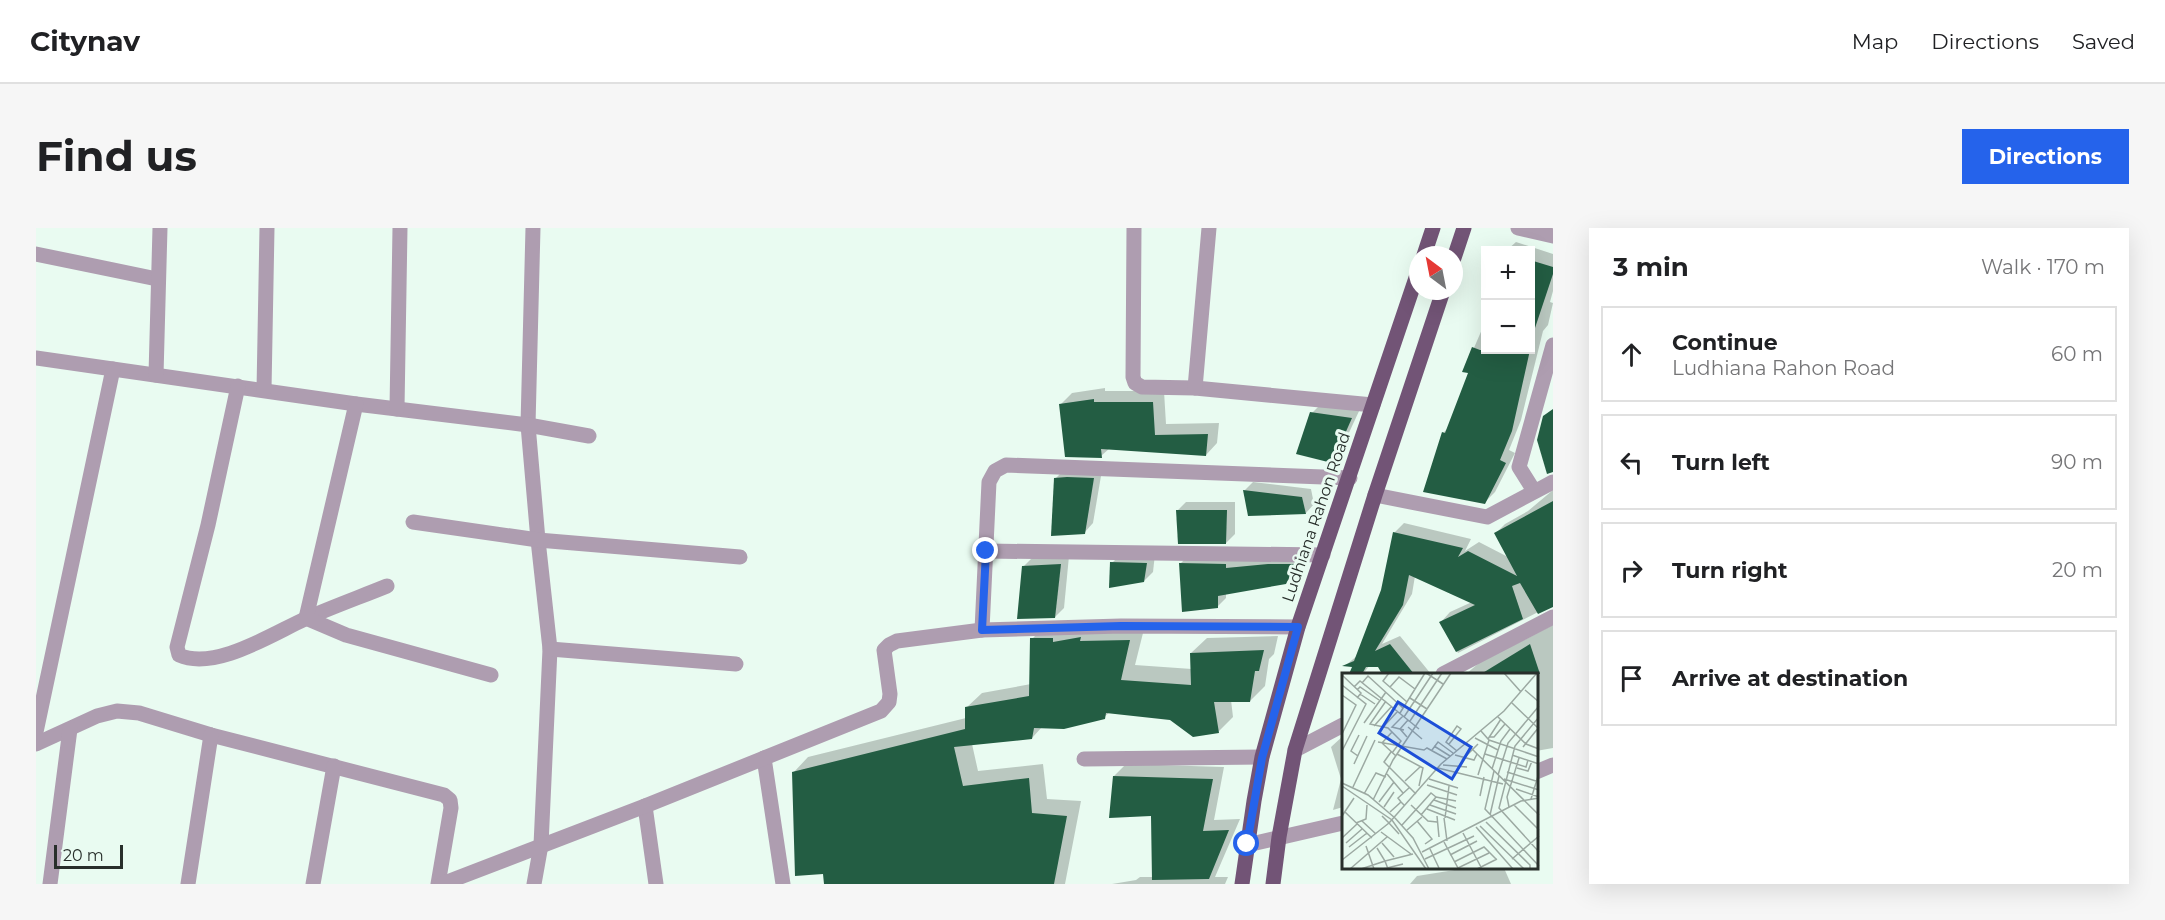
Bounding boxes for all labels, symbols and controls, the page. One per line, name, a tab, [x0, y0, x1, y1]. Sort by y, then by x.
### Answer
text: Citynav	[30, 24, 140, 58]
text: Map	[1852, 29, 1898, 54]
text: Directions	[1931, 29, 2039, 54]
text: Saved	[2072, 29, 2135, 54]
button: Directions	[1962, 129, 2129, 184]
text: Find us	[36, 130, 197, 182]
north arrow	[1409, 246, 1463, 300]
map controls	[1481, 246, 1535, 354]
button: +	[1481, 246, 1535, 300]
text: 3 min	[1613, 251, 1689, 283]
text: Walk · 170 m	[1981, 255, 2105, 279]
button: −	[1481, 300, 1535, 354]
text: Continue	[1672, 329, 1778, 356]
icon: ahead	[1615, 338, 1648, 371]
text: 60 m	[2051, 342, 2103, 366]
text: Ludhiana Rahon Road	[1672, 356, 1895, 380]
street label: Ludhiana Rahon Road	[1278, 430, 1354, 604]
icon: left	[1615, 446, 1648, 479]
text: Turn left	[1672, 449, 1770, 476]
text: 90 m	[2051, 450, 2103, 474]
route end	[972, 537, 998, 563]
icon: right	[1615, 554, 1648, 587]
text: Turn right	[1672, 557, 1787, 584]
text: 20 m	[2052, 558, 2103, 582]
icon: arrive	[1615, 662, 1648, 695]
text: Arrive at destination	[1672, 665, 1908, 692]
inset map	[1342, 673, 1538, 869]
route start	[1233, 830, 1259, 856]
scale bar	[54, 842, 123, 870]
text: 20 m	[63, 846, 104, 865]

